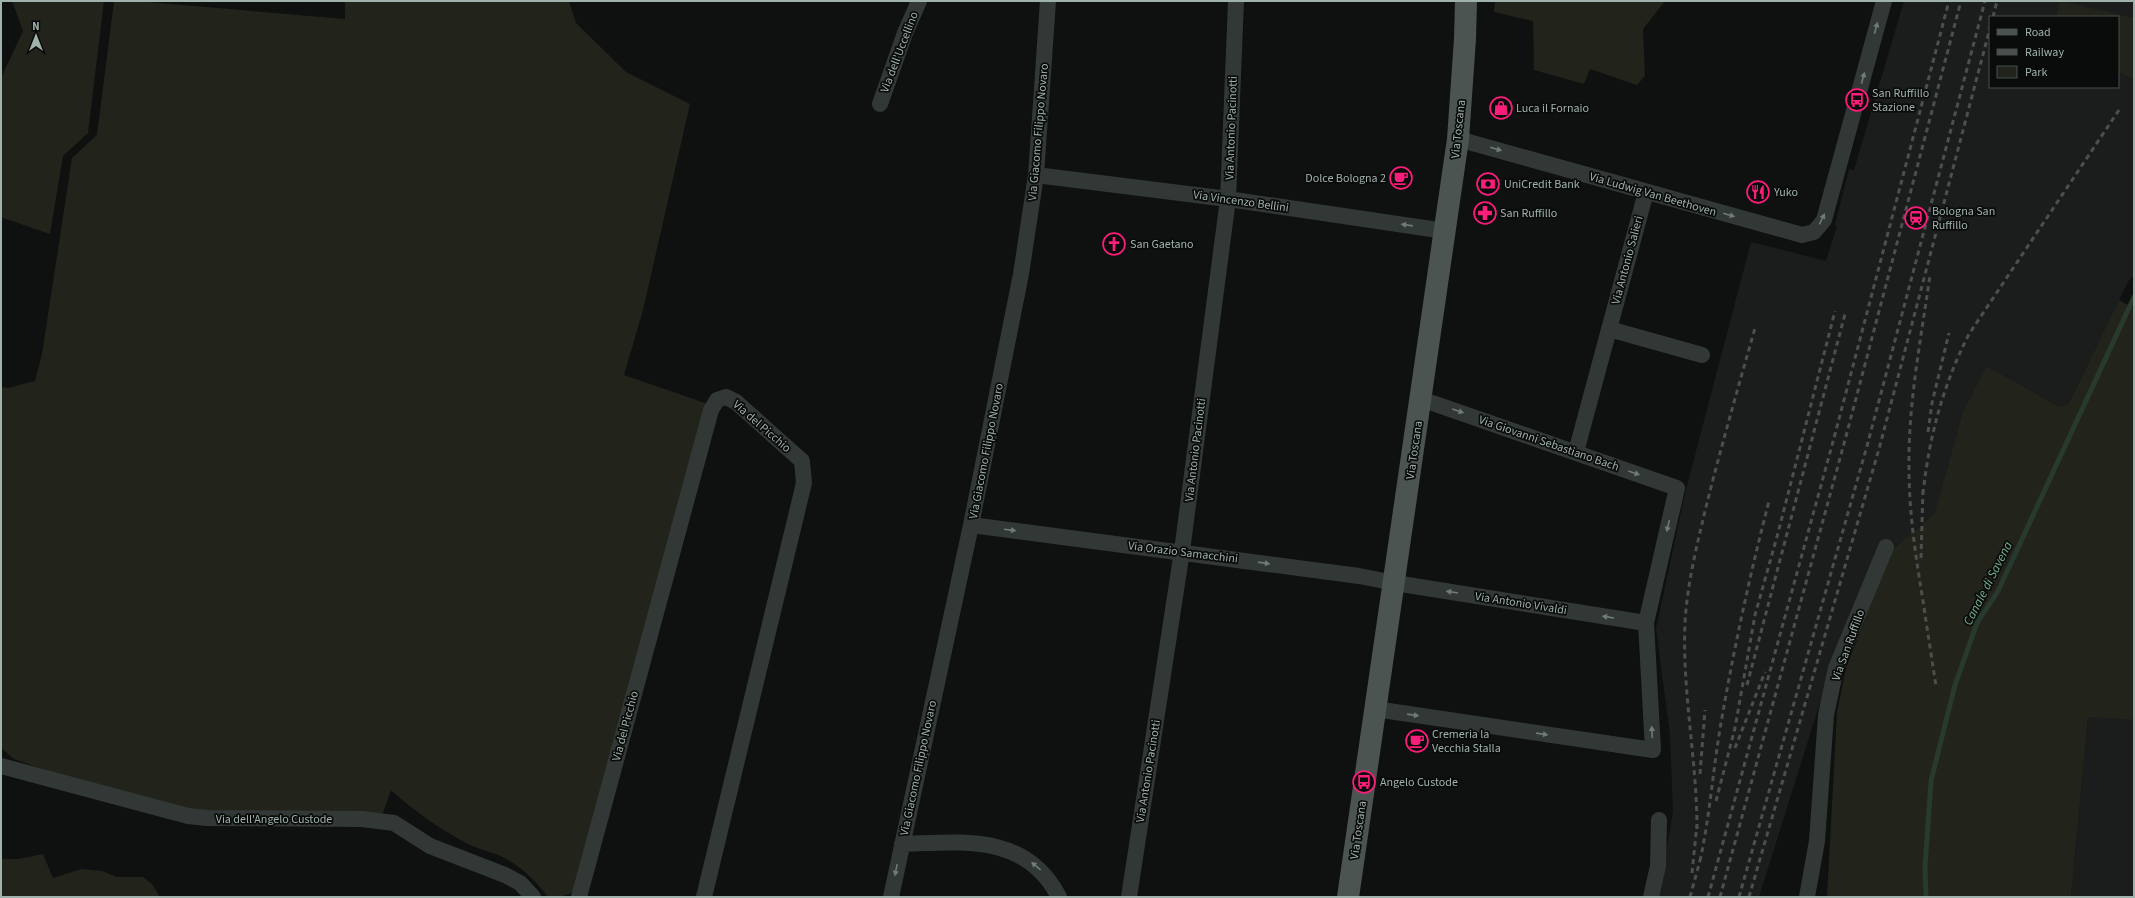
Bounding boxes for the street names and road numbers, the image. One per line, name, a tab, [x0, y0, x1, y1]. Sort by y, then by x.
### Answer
street label: Via dell'Uccellino	[876, 9, 923, 95]
street label: Via Giacomo Filippo Novaro	[1024, 63, 1053, 201]
street label: Via Antonio Pacinotti	[1221, 76, 1242, 180]
street label: Via Toscana	[1447, 99, 1470, 159]
street label: Via Ludwig Van Beethoven	[1587, 168, 1718, 221]
street label: Via Vincenzo Bellini	[1192, 186, 1290, 217]
street label: Via Antonio Salieri	[1607, 214, 1647, 306]
street label: Via Giacomo Filippo Novaro	[965, 382, 1008, 520]
street label: Via del Picchio	[729, 396, 794, 456]
street label: Via Antonio Pacinotti	[1181, 397, 1210, 503]
street label: Via Giovanni Sebastiano Bach	[1476, 411, 1621, 476]
street label: Via Toscana	[1402, 420, 1427, 480]
street label: Via Orazio Samacchini	[1127, 537, 1239, 568]
street label: Via Antonio Vivaldi	[1474, 588, 1568, 619]
street label: Via San Ruffillo	[1828, 607, 1869, 683]
street label: Via del Picchio	[608, 689, 643, 763]
street label: Via Giacomo Filippo Novaro	[896, 699, 941, 837]
street label: Via Antonio Pacinotti	[1132, 718, 1165, 824]
street label: Via Toscana	[1346, 800, 1371, 860]
street label: Via dell'Angelo Custode	[216, 811, 332, 828]

